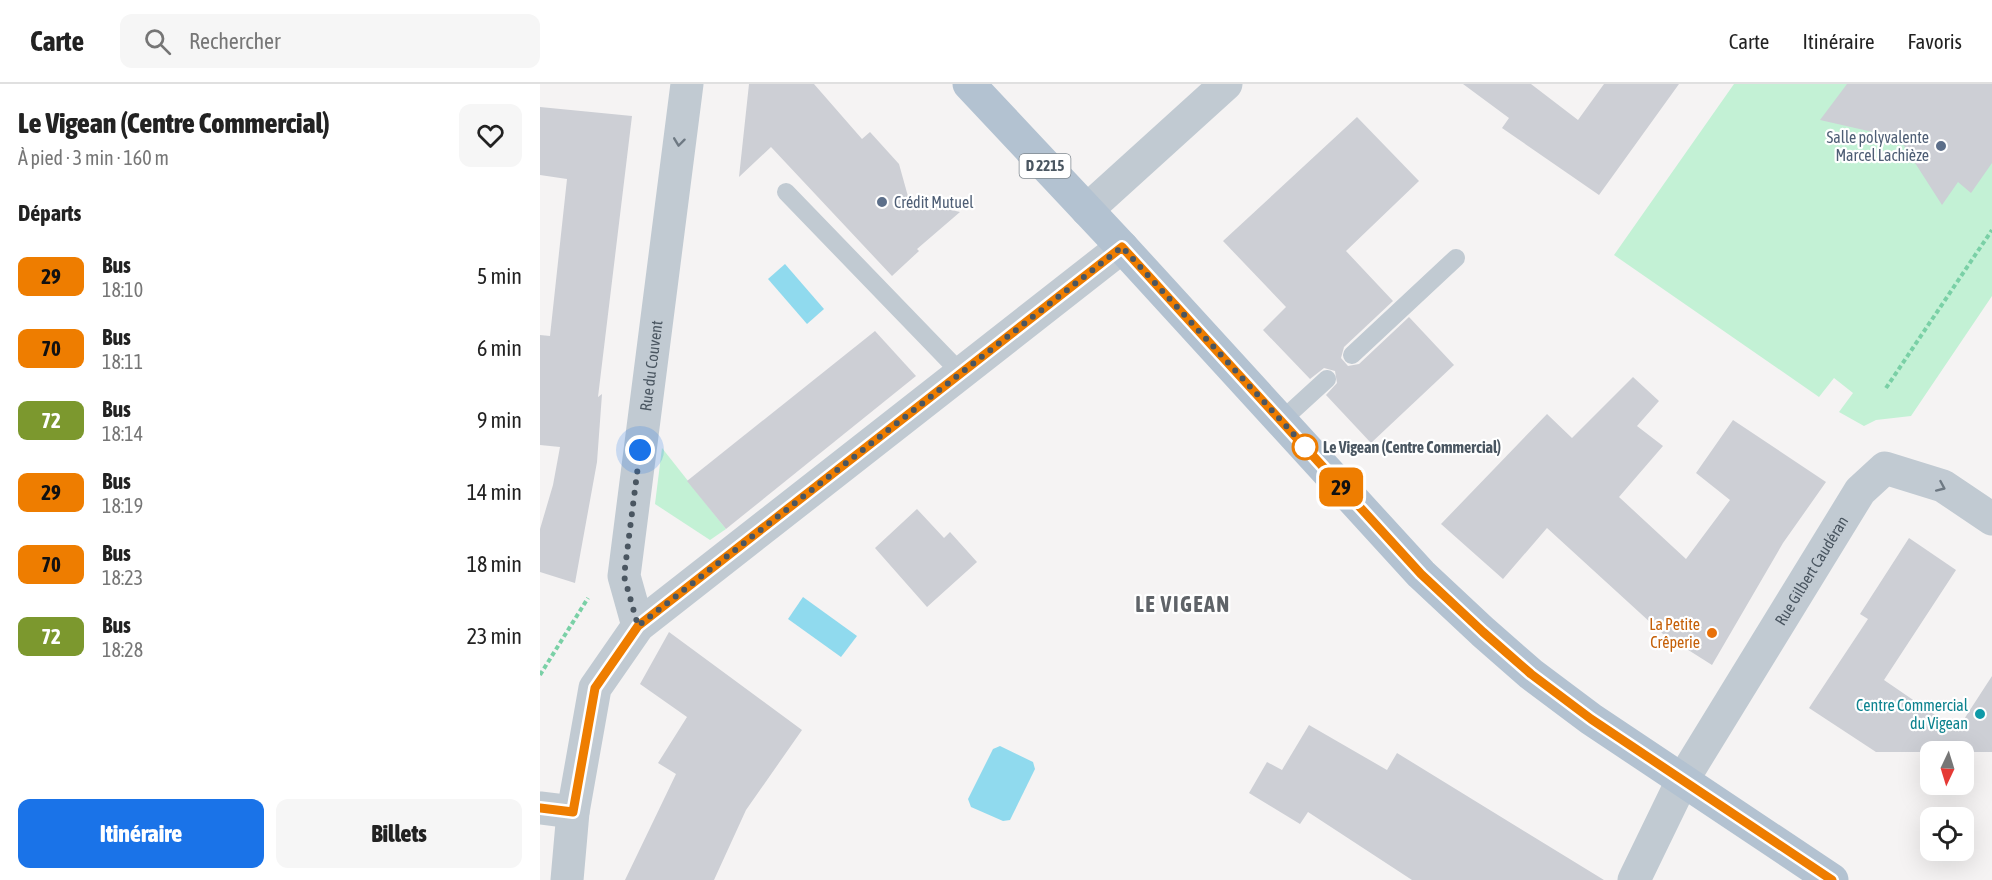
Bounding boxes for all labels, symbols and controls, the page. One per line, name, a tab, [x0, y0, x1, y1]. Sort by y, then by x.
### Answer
search box	[120, 14, 540, 68]
text: Carte	[30, 25, 84, 57]
icon: search	[141, 25, 174, 58]
text: Rechercher	[189, 28, 281, 54]
text: Carte	[1729, 29, 1769, 53]
text: Itinéraire	[1802, 29, 1874, 53]
text: Favoris	[1907, 29, 1962, 53]
button: heart	[459, 104, 522, 167]
text: Le Vigean (Centre Commercial)	[18, 107, 330, 139]
place label: Salle polyvalente Marcel Lachièze	[1827, 128, 1929, 164]
one-way arrow	[674, 137, 686, 147]
marker: Salle polyvalente Marcel Lachièze	[1934, 139, 1948, 153]
text: À pied · 3 min · 160 m	[18, 146, 169, 169]
road number: D 2215	[1020, 154, 1070, 178]
place label: Crédit Mutuel	[894, 193, 974, 211]
marker: Crédit Mutuel	[875, 195, 889, 209]
text: Départs	[18, 200, 81, 226]
text: Bus	[102, 252, 131, 278]
text: 5 min	[477, 263, 522, 289]
text: 29	[41, 264, 61, 288]
text: 18:10	[102, 278, 143, 301]
street label: Rue du Couvent	[636, 319, 666, 412]
text: Bus	[102, 324, 131, 350]
text: 6 min	[477, 335, 522, 361]
text: 70	[41, 336, 61, 360]
text: 18:11	[102, 350, 143, 373]
text: Bus	[102, 396, 131, 422]
text: 9 min	[477, 407, 522, 433]
text: 72	[41, 408, 61, 432]
text: 18:14	[102, 422, 143, 445]
marker: Le Vigean (Centre Commercial)	[1292, 434, 1318, 460]
your location	[625, 435, 655, 465]
place label: Le Vigean (Centre Commercial)	[1323, 438, 1501, 456]
text: Bus	[102, 468, 131, 494]
line badge: 29	[1314, 468, 1368, 506]
text: 29	[1331, 475, 1351, 499]
text: 14 min	[467, 479, 522, 505]
one-way arrow	[1934, 479, 1945, 491]
text: 29	[41, 480, 61, 504]
text: 18:19	[102, 494, 143, 517]
street label: Rue Gilbert Caudéran	[1771, 513, 1851, 628]
text: Bus	[102, 540, 131, 566]
text: 18 min	[467, 551, 522, 577]
text: 70	[41, 552, 61, 576]
text: 18:23	[102, 566, 143, 589]
district label: LE VIGEAN	[1135, 591, 1231, 617]
text: Bus	[102, 612, 131, 638]
place label: La Petite Crêperie	[1649, 615, 1700, 652]
text: 23 min	[467, 623, 522, 649]
text: 72	[41, 624, 61, 648]
marker: La Petite Crêperie	[1705, 626, 1719, 640]
text: 18:28	[102, 638, 143, 661]
place label: Centre Commercial du Vigean	[1856, 696, 1969, 733]
marker: Centre Commercial du Vigean	[1973, 707, 1987, 721]
north arrow	[1920, 741, 1974, 795]
map controls	[1920, 741, 1974, 861]
button: Itinéraire	[18, 799, 264, 868]
button: Billets	[276, 799, 522, 868]
button: locate	[1920, 807, 1974, 861]

